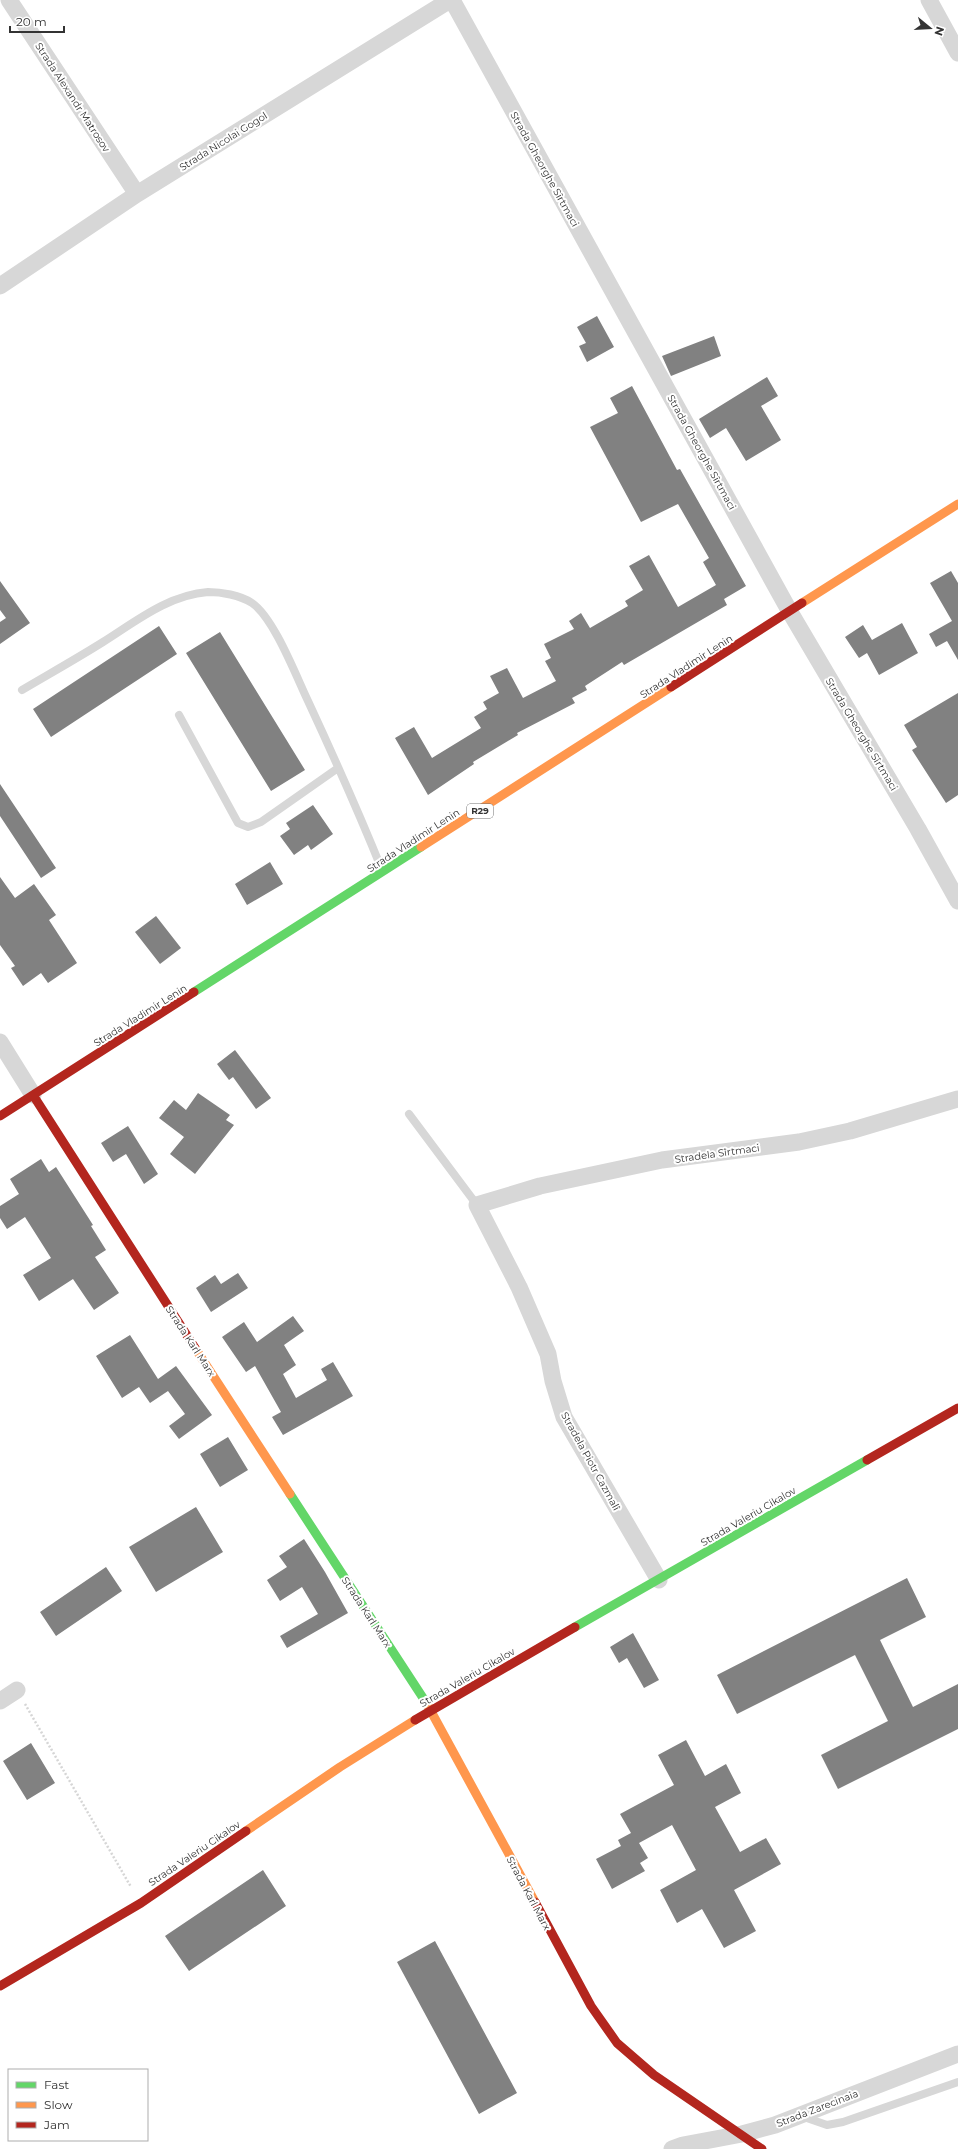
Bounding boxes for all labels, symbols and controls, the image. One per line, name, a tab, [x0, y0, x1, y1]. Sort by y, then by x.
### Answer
scale bar	[10, 8, 64, 34]
north arrow	[910, 8, 950, 48]
text: 20 m	[16, 14, 47, 29]
text: N	[931, 25, 948, 37]
street label: Strada Alexandr Matrosov	[32, 40, 113, 155]
street label: Strada Nicolai Gogol	[177, 109, 270, 174]
street label: Strada Gheorghe Sîrtmaci	[507, 109, 582, 229]
street label: Strada Gheorghe Sîrtmaci	[664, 392, 739, 512]
street label: Strada Vladimir Lenin	[637, 632, 735, 701]
street label: Strada Gheorghe Sîrtmaci	[823, 675, 901, 793]
road number: R29	[467, 804, 493, 818]
street label: Strada Vladimir Lenin	[364, 806, 462, 875]
street label: Strada Vladimir Lenin	[91, 981, 189, 1050]
street label: Stradela Sîrtmaci	[674, 1141, 760, 1166]
street label: Strada Karl Marx	[163, 1303, 219, 1380]
street label: Stradela Piotr Cazmalî	[558, 1410, 623, 1513]
street label: Strada Valeriu Cikalov	[698, 1484, 799, 1549]
street label: Strada Karl Marx	[339, 1574, 395, 1651]
street label: Strada Valeriu Cikalov	[417, 1645, 518, 1710]
street label: Strada Valeriu Cikalov	[146, 1818, 243, 1889]
street label: Strada Karl Marx	[504, 1854, 554, 1933]
legend	[8, 2069, 148, 2141]
text: Fast	[44, 2077, 69, 2092]
street label: Strada Zarecinaia	[774, 2087, 860, 2130]
text: Slow	[44, 2097, 73, 2112]
text: Jam	[43, 2117, 70, 2132]

